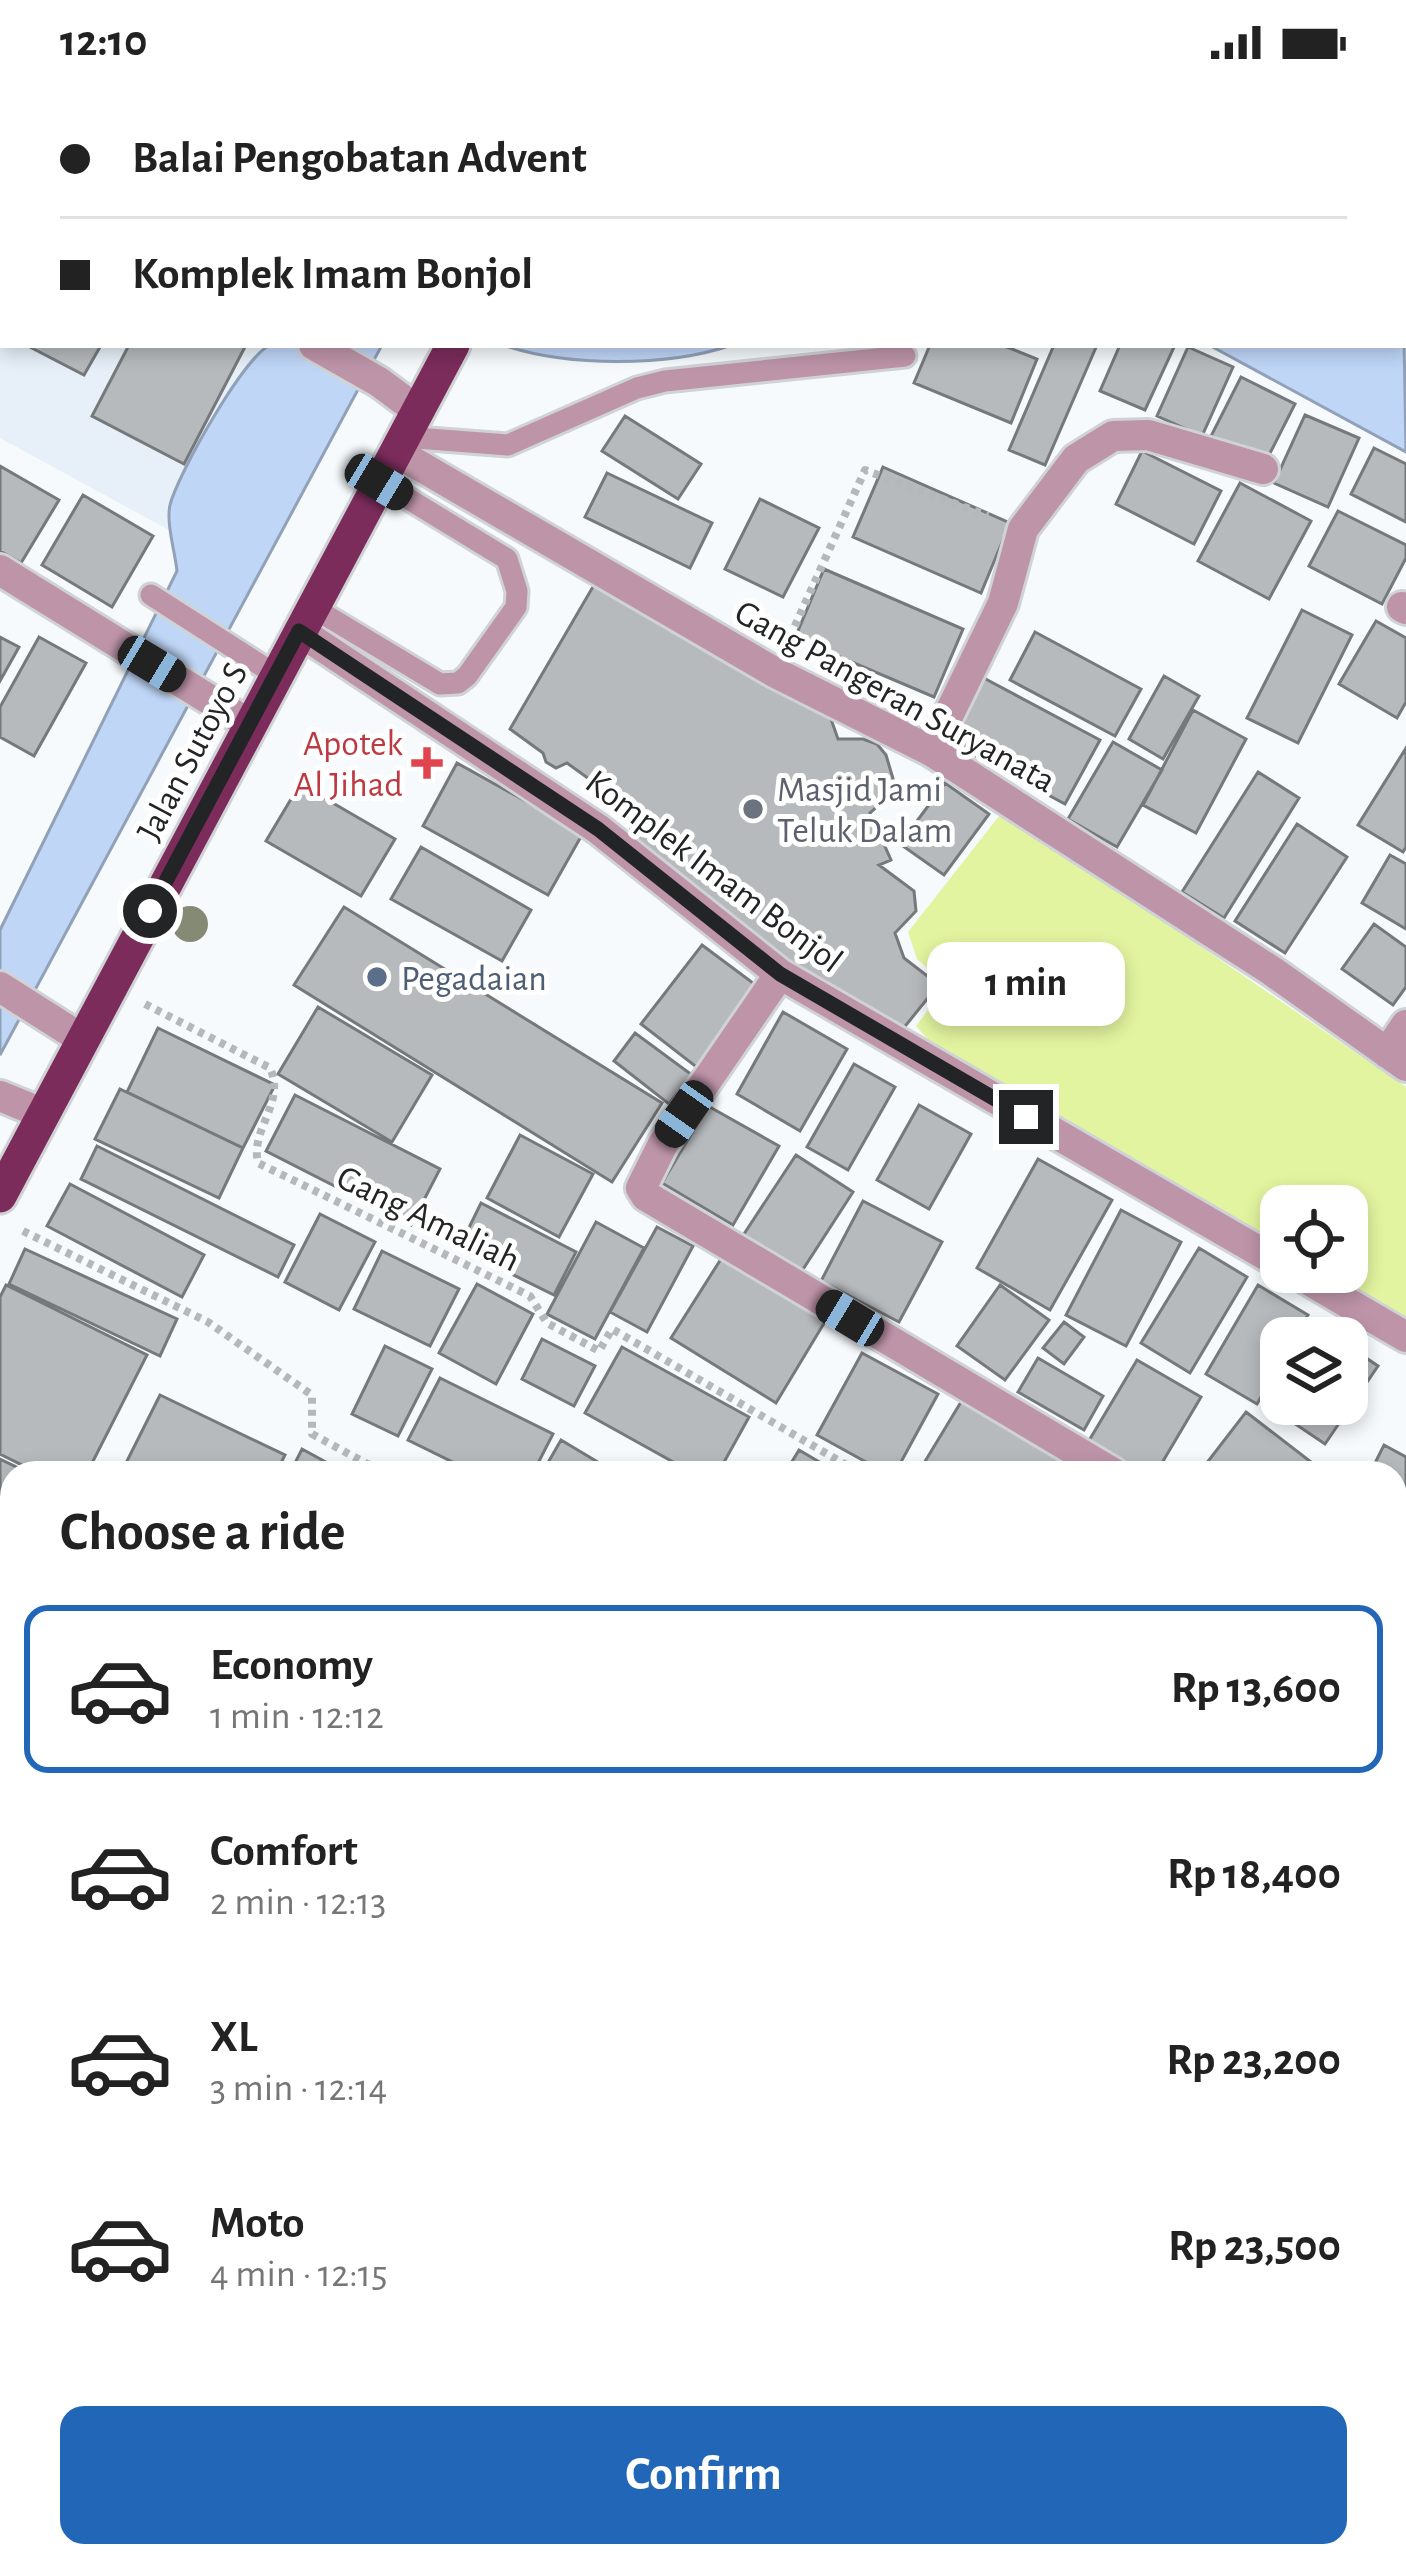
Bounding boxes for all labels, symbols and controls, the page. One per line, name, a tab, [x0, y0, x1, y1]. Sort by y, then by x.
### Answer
text: 12:10	[60, 19, 147, 64]
text: Balai Pengobatan Advent	[132, 136, 587, 181]
text: Komplek Imam Bonjol	[132, 252, 533, 297]
car	[339, 448, 419, 516]
street label: Gang Pangeran Suryanata	[729, 594, 1061, 800]
car	[112, 630, 192, 698]
street label: Jalan Sutoyo S	[131, 657, 255, 847]
place label: Apotek Al Jihad	[294, 726, 404, 803]
marker: Apotek Al Jihad	[414, 750, 440, 776]
street label: Komplek Imam Bonjol	[579, 764, 849, 980]
place label: Masjid Jami Teluk Dalam	[777, 772, 952, 849]
marker: Masjid Jami Teluk Dalam	[740, 796, 766, 822]
route start	[123, 884, 177, 938]
callout: 1 min	[927, 943, 1125, 1027]
place label: Pegadaian	[401, 961, 547, 997]
marker: Pegadaian	[364, 964, 390, 990]
text: 1 min	[985, 964, 1067, 1003]
car	[649, 1074, 719, 1154]
route end	[999, 1090, 1053, 1144]
street label: Gang Amaliah	[331, 1159, 525, 1278]
map controls	[1260, 1185, 1368, 1425]
button: locate	[1260, 1185, 1368, 1293]
car	[810, 1284, 890, 1352]
button: layers	[1260, 1317, 1368, 1425]
text: Choose a ride	[60, 1506, 346, 1560]
icon: car	[66, 1635, 174, 1743]
text: Economy	[210, 1643, 373, 1688]
text: Rp 13,600	[1171, 1666, 1341, 1711]
text: 1 min · 12:12	[210, 1697, 384, 1736]
icon: car	[66, 1821, 174, 1929]
text: Comfort	[210, 1829, 358, 1874]
text: Rp 18,400	[1167, 1852, 1341, 1897]
text: 2 min · 12:13	[210, 1883, 386, 1922]
icon: car	[66, 2007, 174, 2115]
text: XL	[210, 2015, 258, 2060]
text: Rp 23,200	[1166, 2038, 1341, 2083]
text: 3 min · 12:14	[210, 2069, 387, 2108]
icon: car	[66, 2193, 174, 2301]
text: Moto	[210, 2201, 305, 2246]
text: Rp 23,500	[1168, 2224, 1341, 2269]
text: 4 min · 12:15	[210, 2255, 388, 2294]
button: Confirm	[60, 2406, 1347, 2544]

